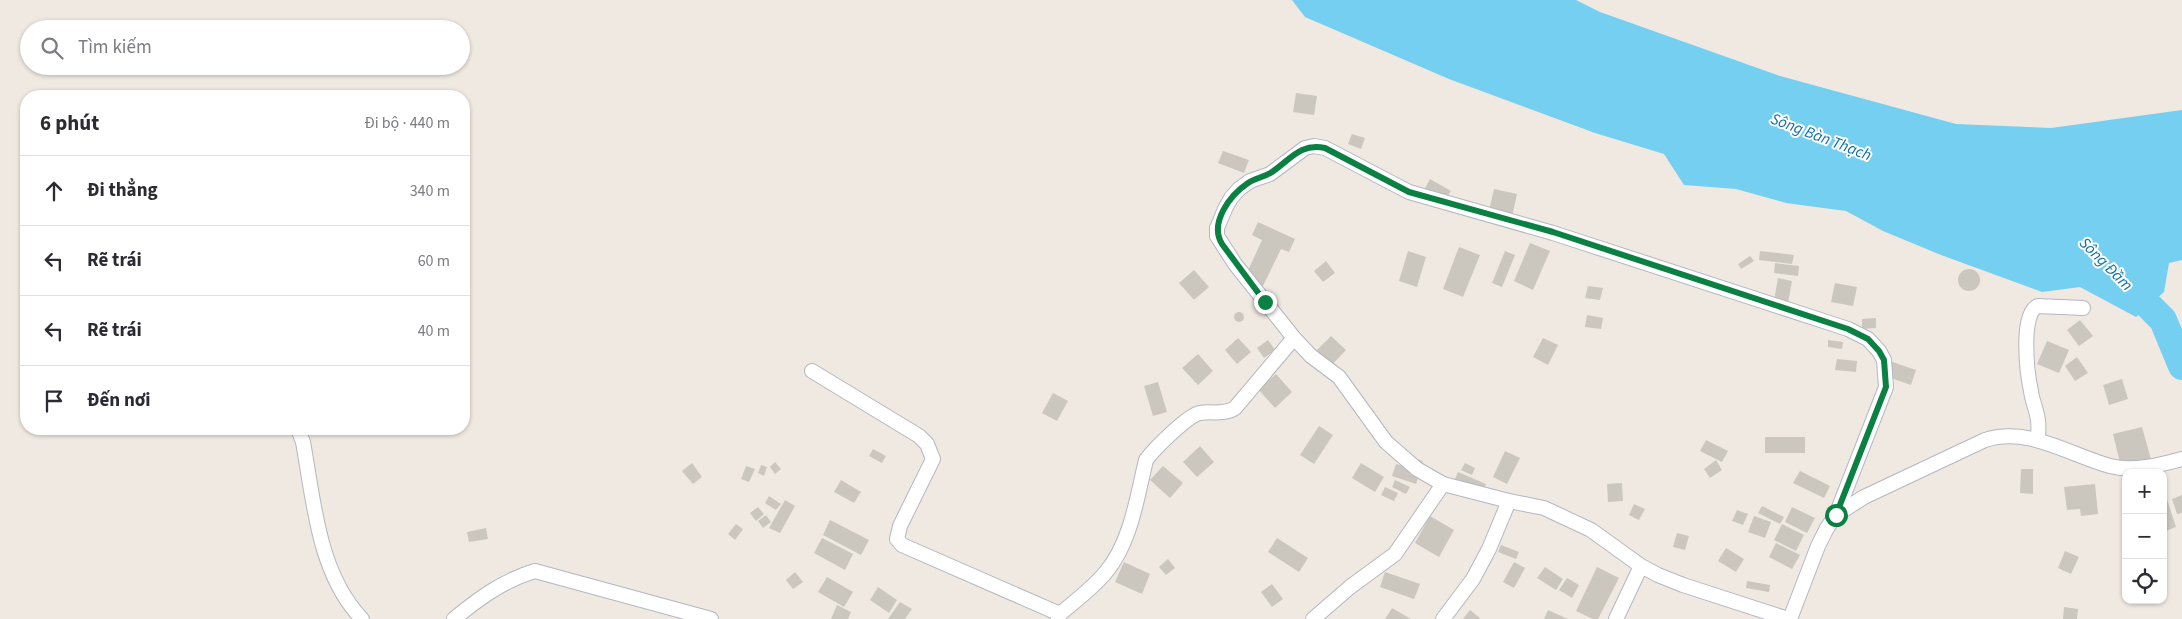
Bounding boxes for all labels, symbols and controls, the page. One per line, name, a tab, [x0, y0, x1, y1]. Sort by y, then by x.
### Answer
search box	[20, 20, 470, 75]
icon: search	[38, 34, 66, 62]
text: Tìm kiếm	[78, 34, 152, 61]
text: 6 phút	[40, 108, 99, 138]
water label: Sông Bàn Thạch	[1768, 108, 1874, 166]
text: Đi bộ · 440 m	[364, 112, 450, 134]
icon: ahead	[40, 177, 68, 205]
text: Đi thẳng	[87, 177, 158, 204]
text: 340 m	[410, 180, 450, 202]
water label: Sông Đầm	[2074, 232, 2138, 296]
icon: left	[40, 247, 68, 275]
text: Rẽ trái	[87, 247, 142, 274]
text: 60 m	[418, 250, 450, 272]
route end	[1254, 291, 1277, 314]
icon: left	[40, 317, 68, 345]
text: Rẽ trái	[87, 317, 142, 344]
text: 40 m	[418, 320, 450, 342]
icon: arrive	[40, 387, 68, 415]
text: Đến nơi	[87, 387, 151, 414]
map controls	[2122, 469, 2167, 604]
button: +	[2122, 469, 2167, 514]
route start	[1825, 504, 1848, 527]
button: −	[2122, 514, 2167, 559]
button: locate	[2122, 559, 2167, 604]

